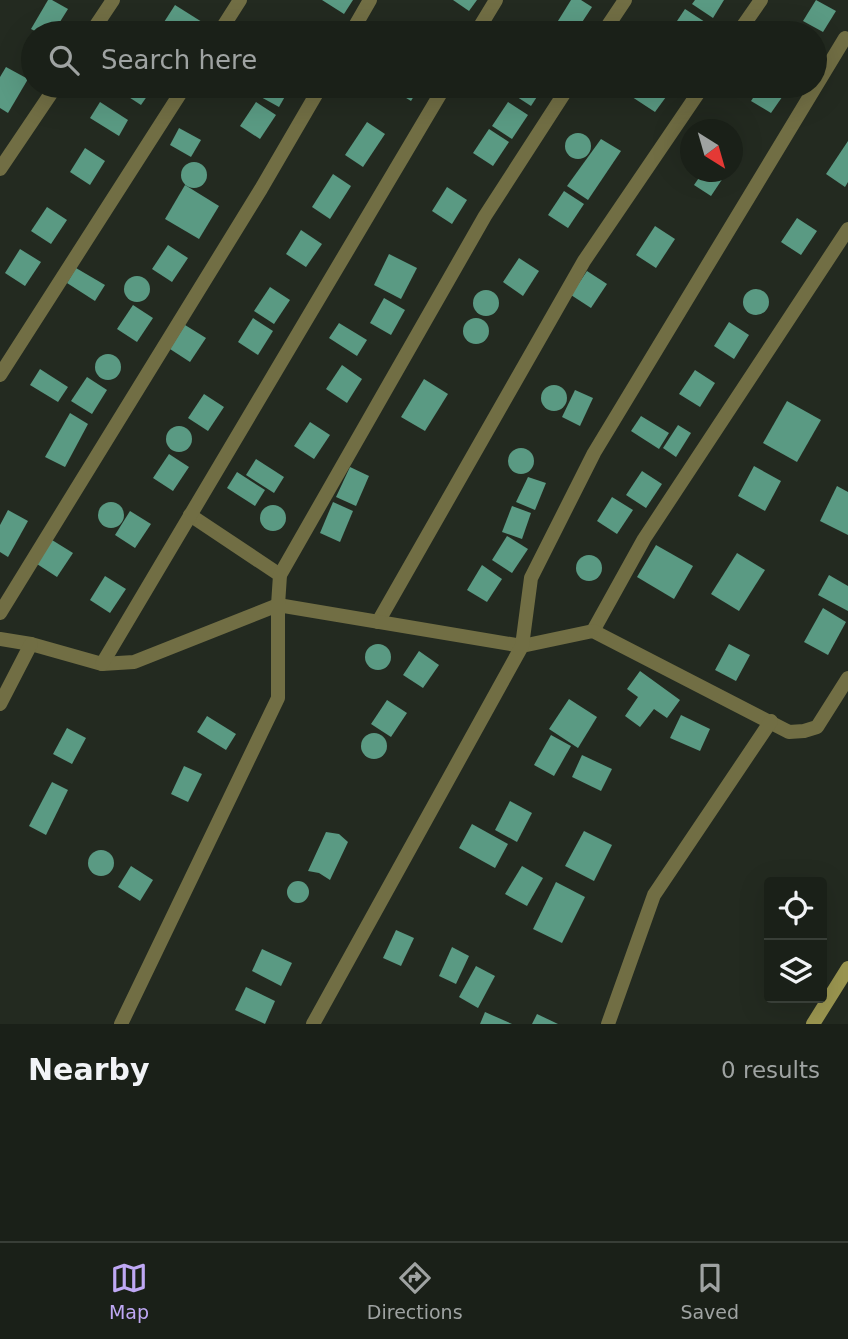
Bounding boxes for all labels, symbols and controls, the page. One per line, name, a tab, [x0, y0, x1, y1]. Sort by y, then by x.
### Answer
search box	[21, 21, 827, 98]
icon: search	[45, 41, 83, 79]
text: Search here	[101, 45, 257, 75]
north arrow	[680, 119, 743, 182]
map controls	[764, 877, 827, 1003]
button: locate	[764, 877, 827, 940]
button: layers	[764, 940, 827, 1003]
text: Nearby	[28, 1052, 150, 1087]
text: 0 results	[721, 1057, 820, 1083]
tab: Map	[109, 1259, 149, 1323]
tab: Directions	[367, 1259, 463, 1323]
tab: Saved	[680, 1259, 739, 1323]

